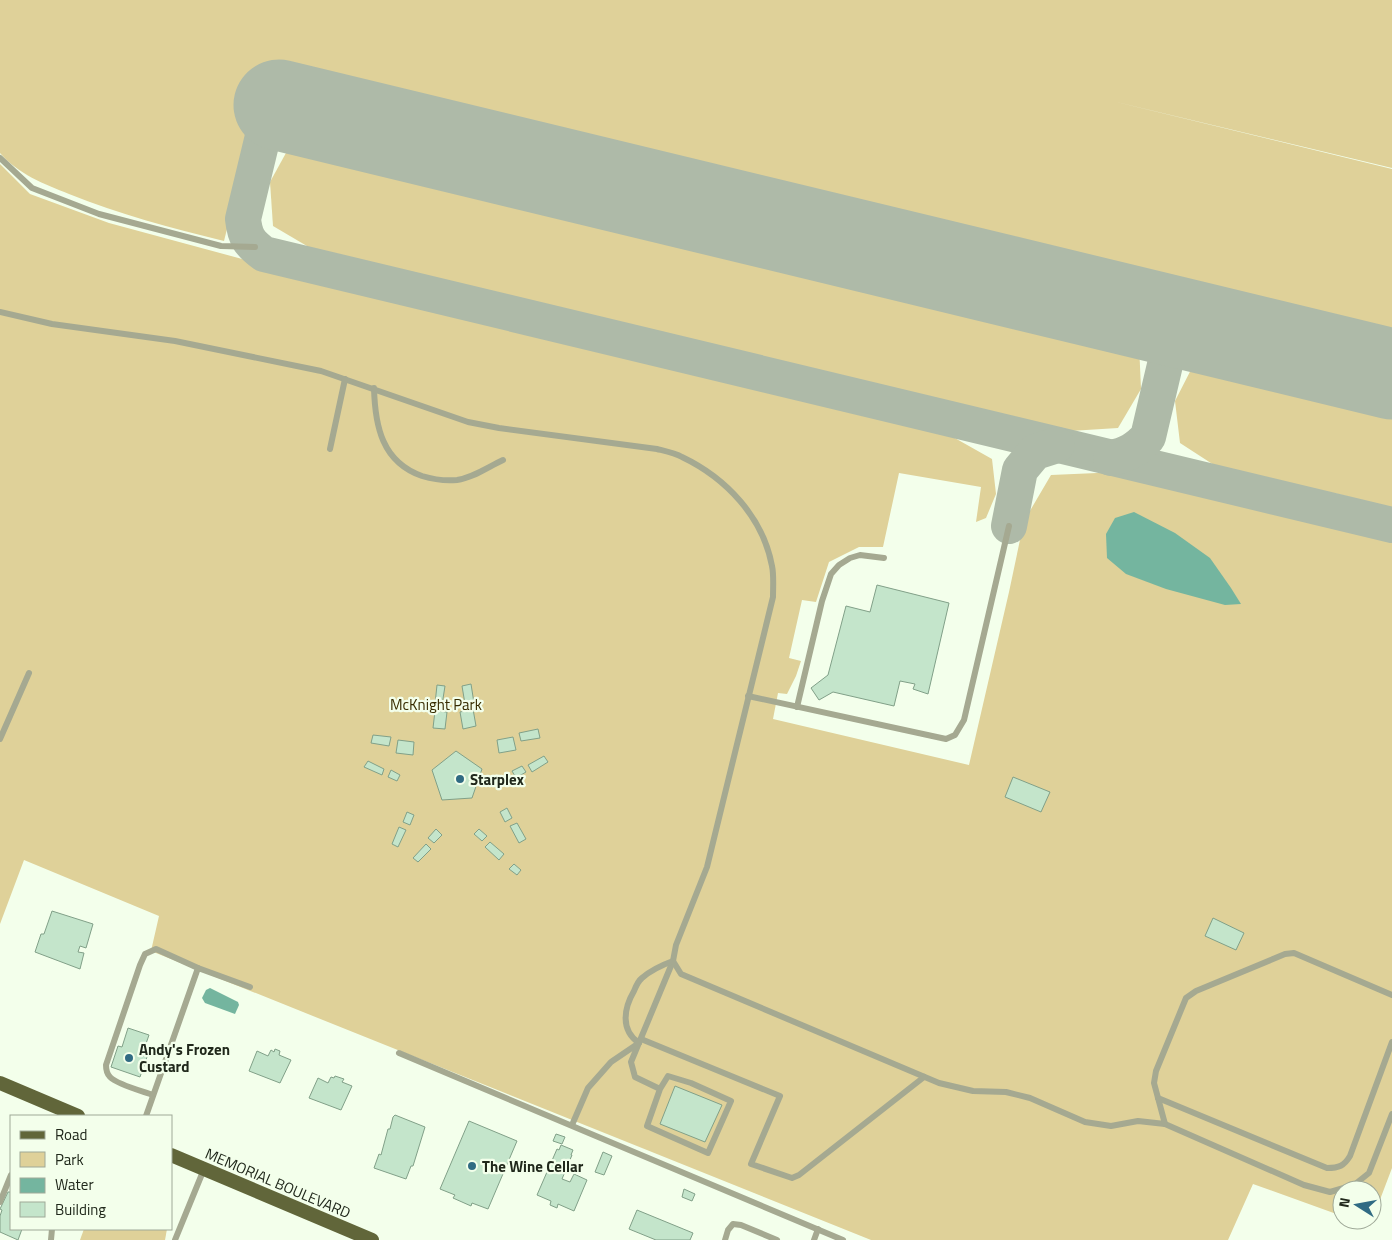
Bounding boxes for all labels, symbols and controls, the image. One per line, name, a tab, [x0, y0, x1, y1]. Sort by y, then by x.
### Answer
park label: McKnight Park	[390, 693, 482, 716]
place label: Starplex	[470, 768, 524, 791]
marker: Starplex	[454, 773, 466, 785]
place label: Andy's Frozen Custard	[139, 1038, 230, 1078]
marker: Andy's Frozen Custard	[123, 1052, 135, 1064]
legend	[10, 1115, 172, 1230]
text: Road	[55, 1123, 87, 1146]
street label: MEMORIAL BOULEVARD	[202, 1142, 354, 1224]
text: Park	[55, 1148, 84, 1171]
place label: The Wine Cellar	[482, 1155, 584, 1178]
marker: The Wine Cellar	[466, 1160, 478, 1172]
text: Water	[55, 1173, 94, 1196]
north arrow	[1332, 1180, 1382, 1230]
text: N	[1333, 1196, 1355, 1209]
text: Building	[55, 1198, 106, 1221]

